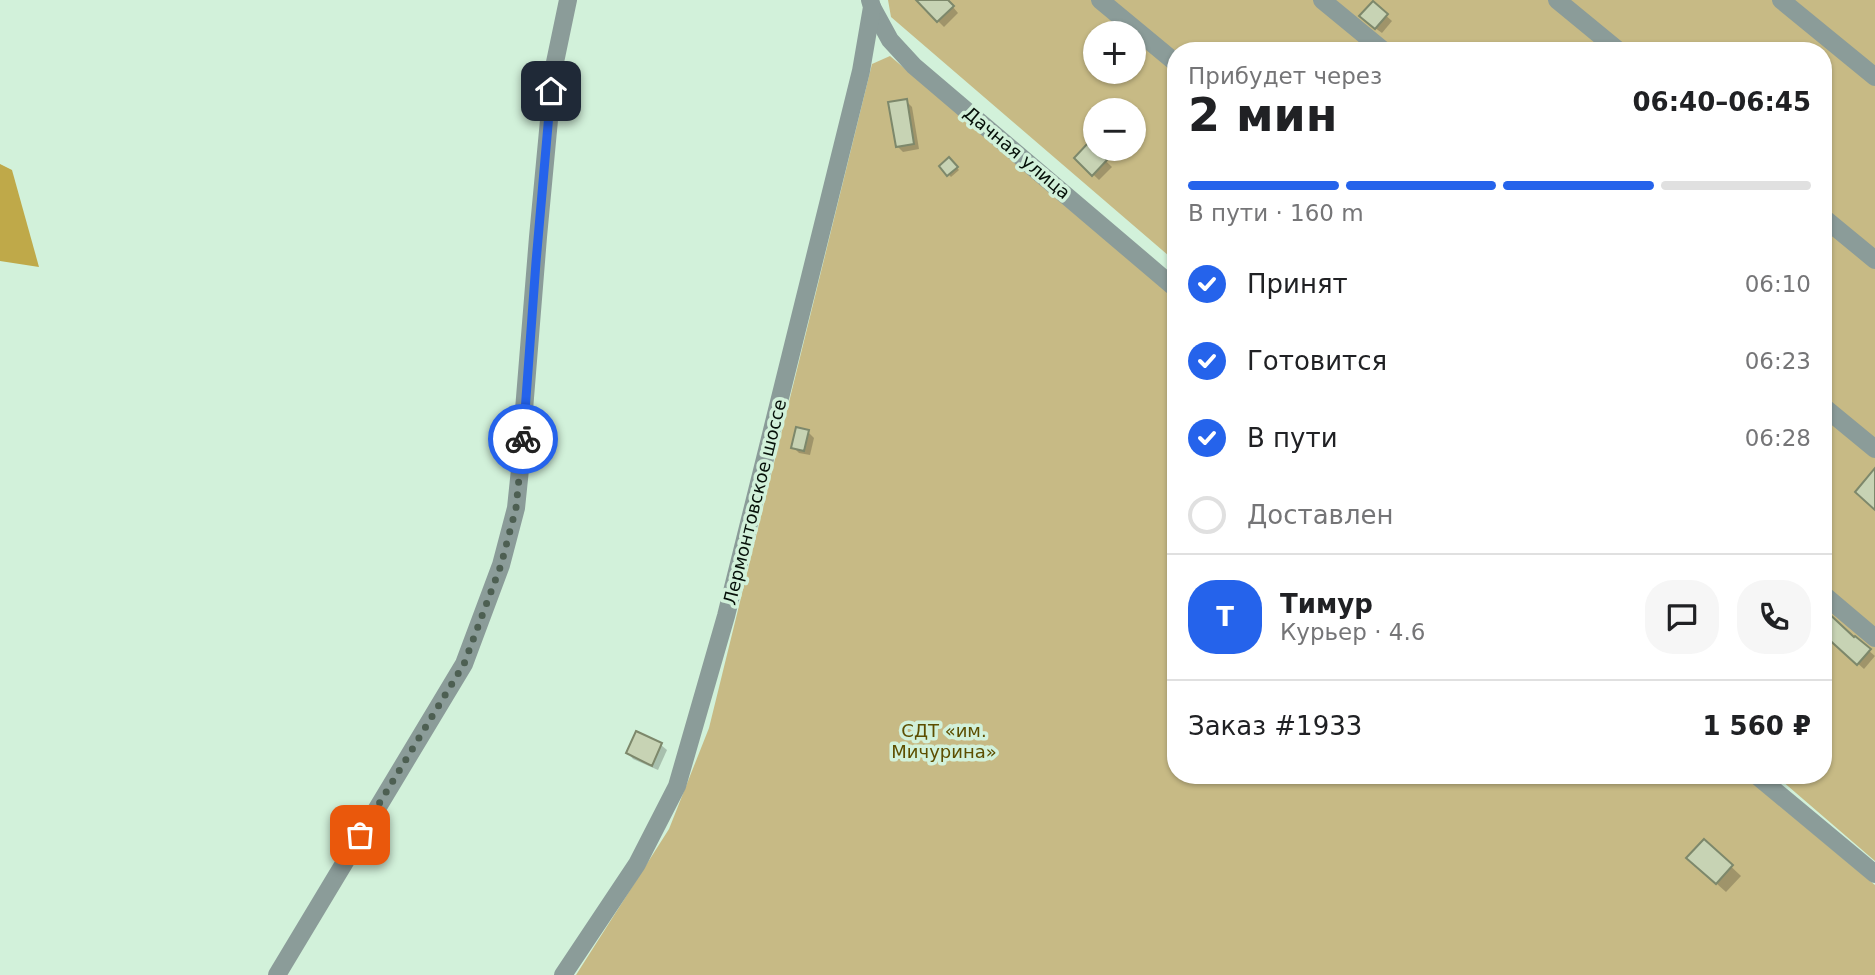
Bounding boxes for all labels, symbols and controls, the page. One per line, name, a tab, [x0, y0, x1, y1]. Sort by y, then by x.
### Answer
map controls	[1083, 21, 1146, 161]
button: +	[1083, 21, 1146, 84]
pin	[521, 61, 581, 121]
text: Прибудет через	[1188, 63, 1382, 89]
icon: home	[532, 72, 570, 110]
text: 06:40–06:45	[1632, 87, 1811, 117]
text: 2 мин	[1188, 88, 1338, 142]
button: −	[1083, 98, 1146, 161]
street label: Дачная улица	[960, 102, 1075, 203]
text: В пути · 160 m	[1188, 200, 1364, 226]
icon: check	[1188, 265, 1226, 303]
text: Принят	[1247, 269, 1348, 299]
text: 06:10	[1745, 271, 1811, 297]
icon: check	[1188, 342, 1226, 380]
text: Готовится	[1247, 346, 1387, 376]
text: 06:23	[1745, 348, 1811, 374]
street label: Лермонтовское шоссе	[719, 397, 790, 607]
courier	[488, 404, 558, 474]
icon: check	[1188, 419, 1226, 457]
icon: bike	[504, 420, 542, 458]
text: В пути	[1247, 423, 1338, 453]
text: 06:28	[1745, 425, 1811, 451]
text: Доставлен	[1247, 500, 1394, 530]
button: chat	[1645, 580, 1719, 654]
button: phone	[1737, 580, 1811, 654]
text: Тимур	[1280, 589, 1373, 619]
text: Т	[1216, 602, 1234, 632]
text: Курьер · 4.6	[1280, 619, 1425, 645]
text: Заказ #1933	[1188, 711, 1362, 741]
text: 1 560 ₽	[1702, 711, 1811, 741]
park label: СДТ «им. Мичурина»	[891, 720, 997, 762]
pin	[330, 805, 390, 865]
icon: bag	[341, 816, 379, 854]

